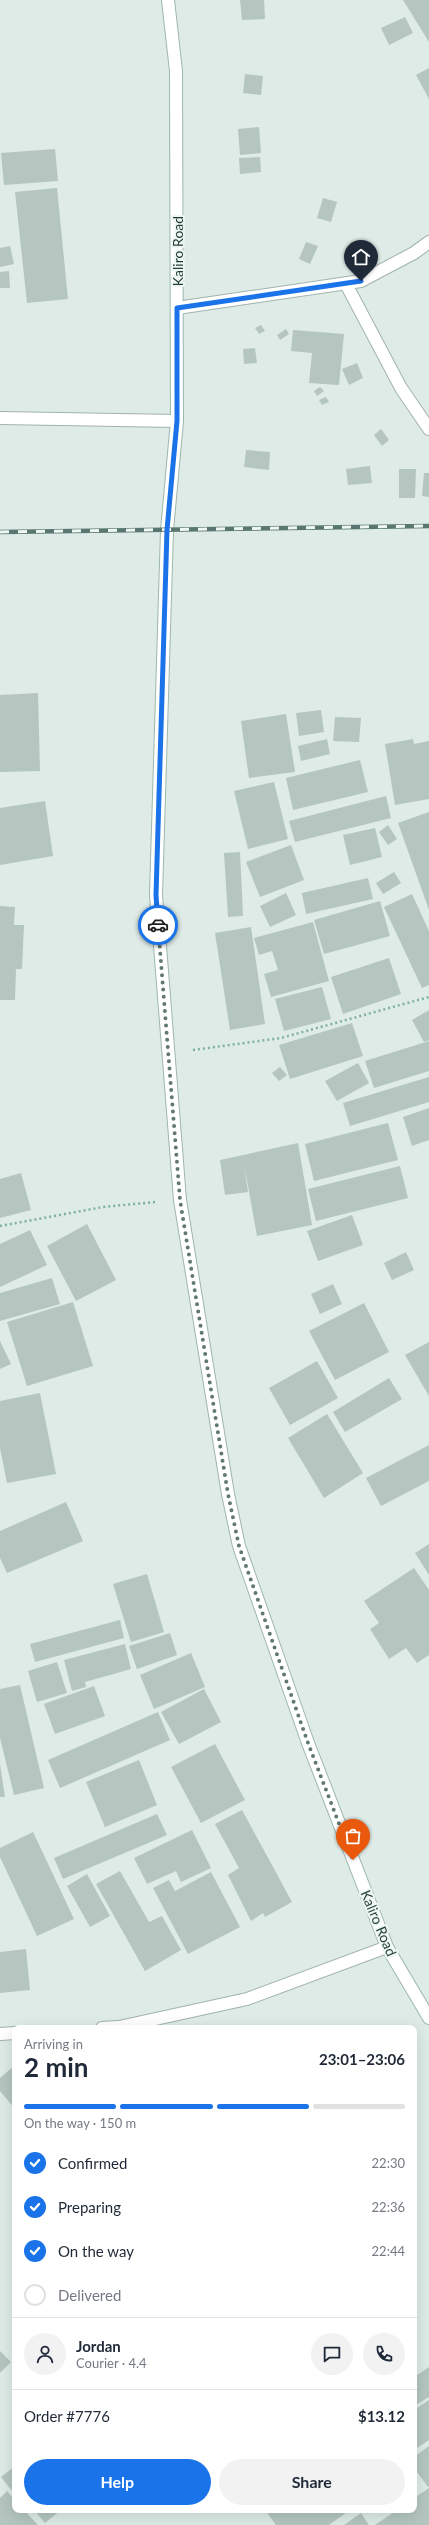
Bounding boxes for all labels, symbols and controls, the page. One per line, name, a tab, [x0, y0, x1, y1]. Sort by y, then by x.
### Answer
street label: Kaliro Road	[169, 216, 186, 286]
pin	[344, 240, 378, 281]
icon: home	[350, 246, 372, 268]
courier	[138, 905, 178, 945]
icon: car	[147, 914, 169, 936]
pin	[336, 1819, 370, 1860]
icon: bag	[342, 1825, 364, 1847]
street label: Kaliro Road	[357, 1887, 401, 1959]
text: Arriving in	[24, 2036, 83, 2052]
text: 23:01–23:06	[319, 2050, 405, 2068]
text: 2 min	[24, 2051, 88, 2083]
text: On the way · 150 m	[24, 2115, 136, 2131]
icon: check	[24, 2152, 46, 2174]
text: Confirmed	[58, 2154, 127, 2172]
text: 22:30	[372, 2155, 405, 2171]
icon: check	[24, 2196, 46, 2218]
text: Preparing	[58, 2198, 121, 2216]
text: 22:36	[372, 2199, 405, 2215]
icon: check	[24, 2240, 46, 2262]
text: On the way	[58, 2242, 134, 2260]
text: 22:44	[372, 2243, 405, 2259]
text: Delivered	[58, 2286, 121, 2304]
button: person	[24, 2333, 66, 2375]
button: chat	[311, 2333, 353, 2375]
button: phone	[363, 2333, 405, 2375]
text: Jordan	[76, 2337, 121, 2355]
text: Courier · 4.4	[76, 2355, 147, 2371]
text: Order #7776	[24, 2407, 110, 2425]
text: $13.12	[358, 2407, 405, 2425]
button: Help	[24, 2459, 211, 2505]
button: Share	[219, 2459, 405, 2505]

